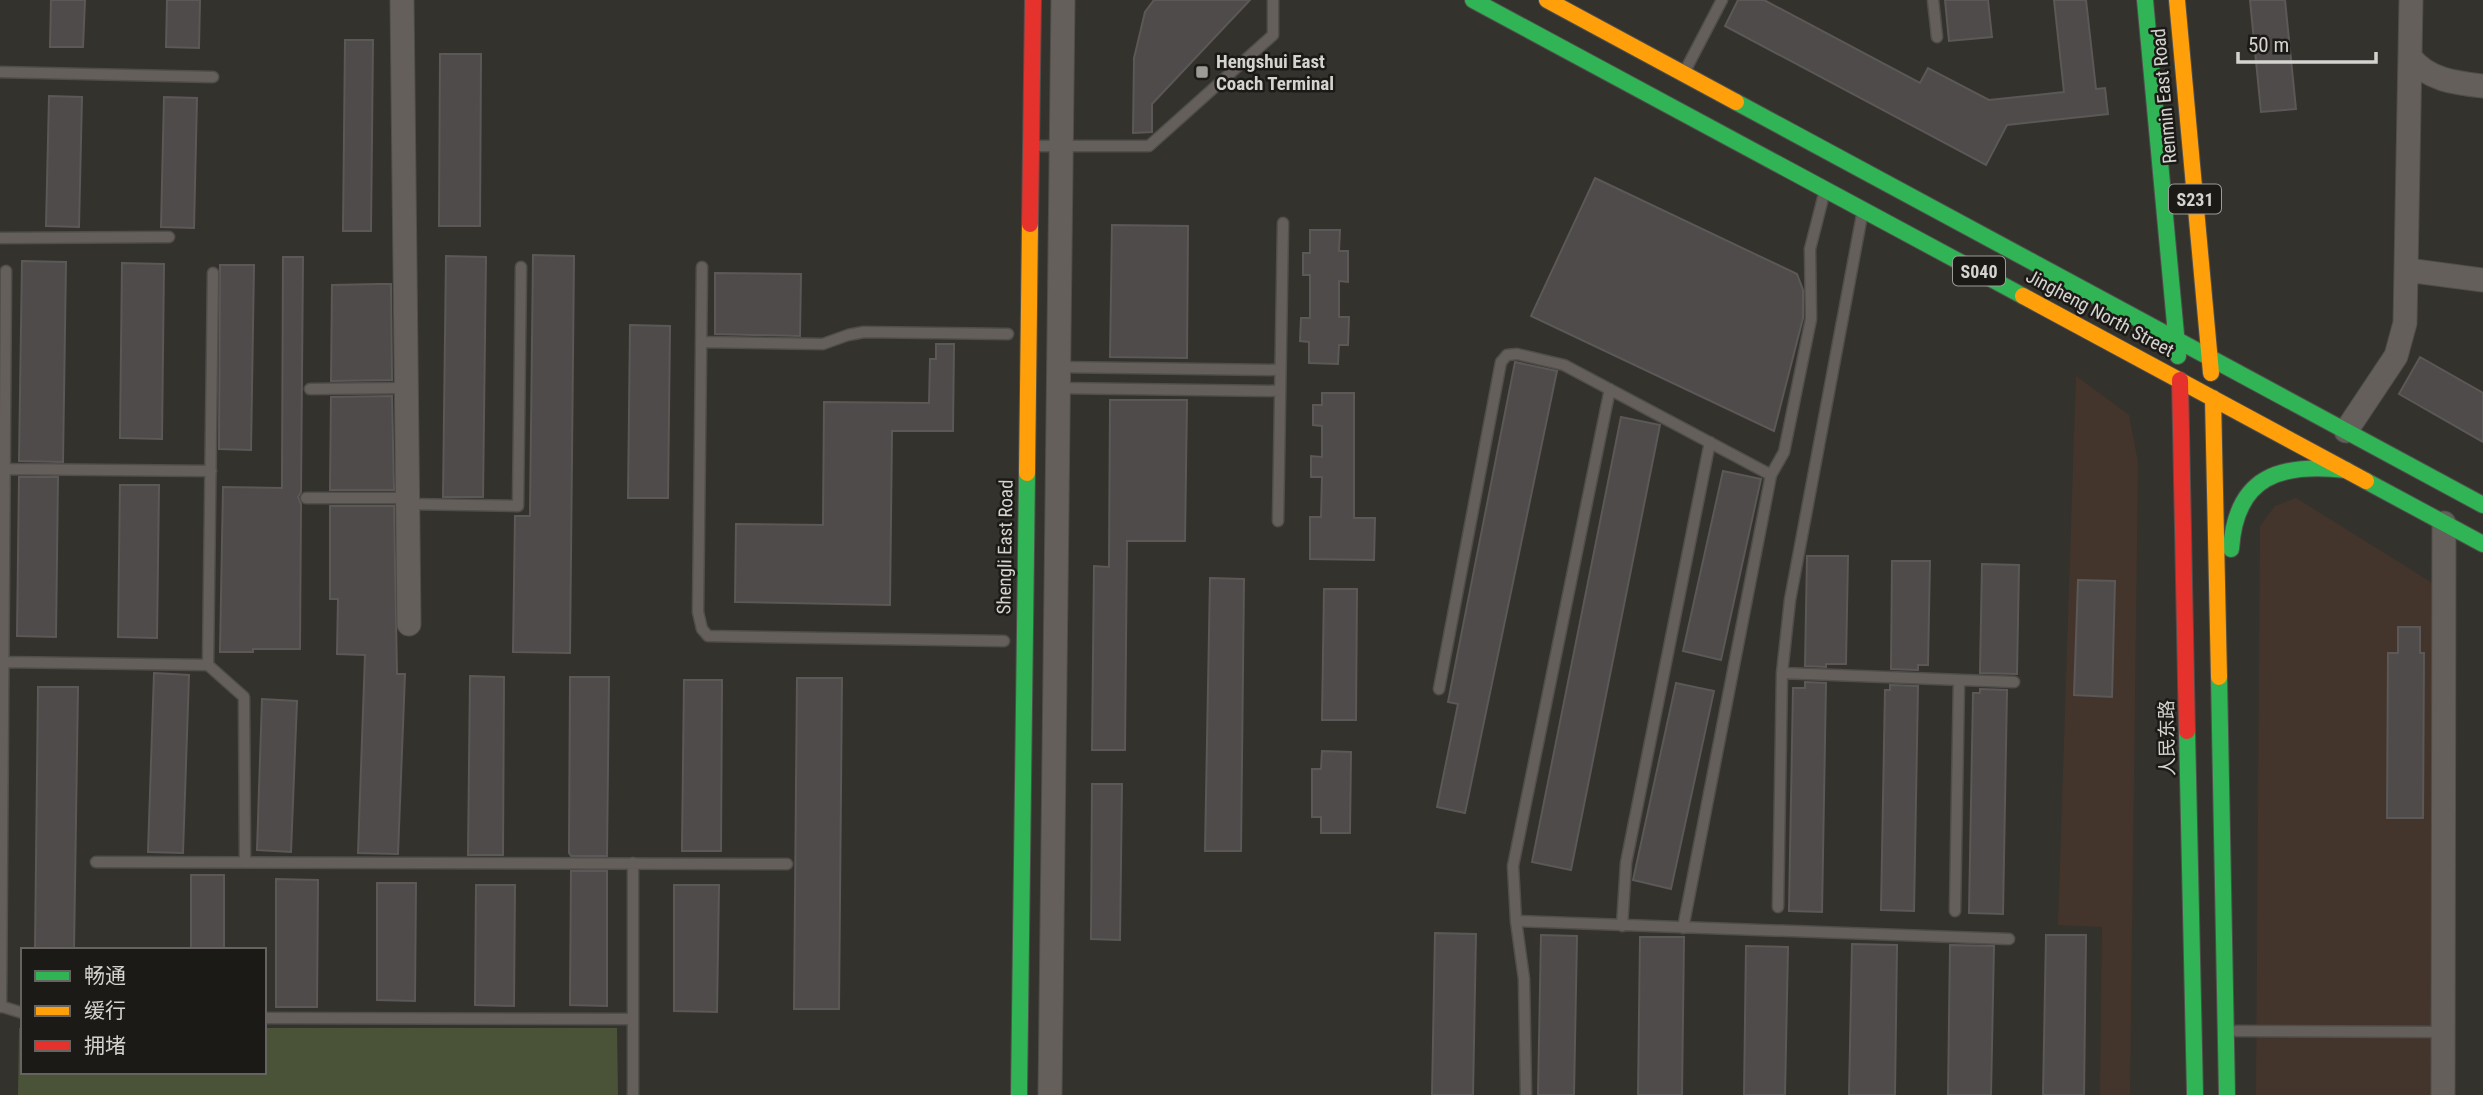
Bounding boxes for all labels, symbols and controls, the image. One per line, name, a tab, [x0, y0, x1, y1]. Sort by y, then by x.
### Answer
scale bar	[2238, 21, 2376, 65]
street label: Renmin East Road	[2147, 27, 2181, 165]
text: 50 m	[2248, 33, 2289, 57]
place label: Hengshui East Coach Terminal	[1216, 50, 1334, 95]
marker: Hengshui East Coach Terminal	[1194, 64, 1210, 80]
road number: S231	[2169, 184, 2221, 214]
road number: S040	[1953, 256, 2005, 286]
street label: Jingheng North Street	[2022, 264, 2178, 362]
street label: Shengli East Road	[992, 479, 1018, 615]
street label: 人民东路	[2155, 700, 2179, 776]
legend	[21, 948, 266, 1074]
text: 畅通	[84, 964, 126, 988]
text: 缓行	[84, 999, 126, 1023]
text: 拥堵	[84, 1034, 126, 1058]

